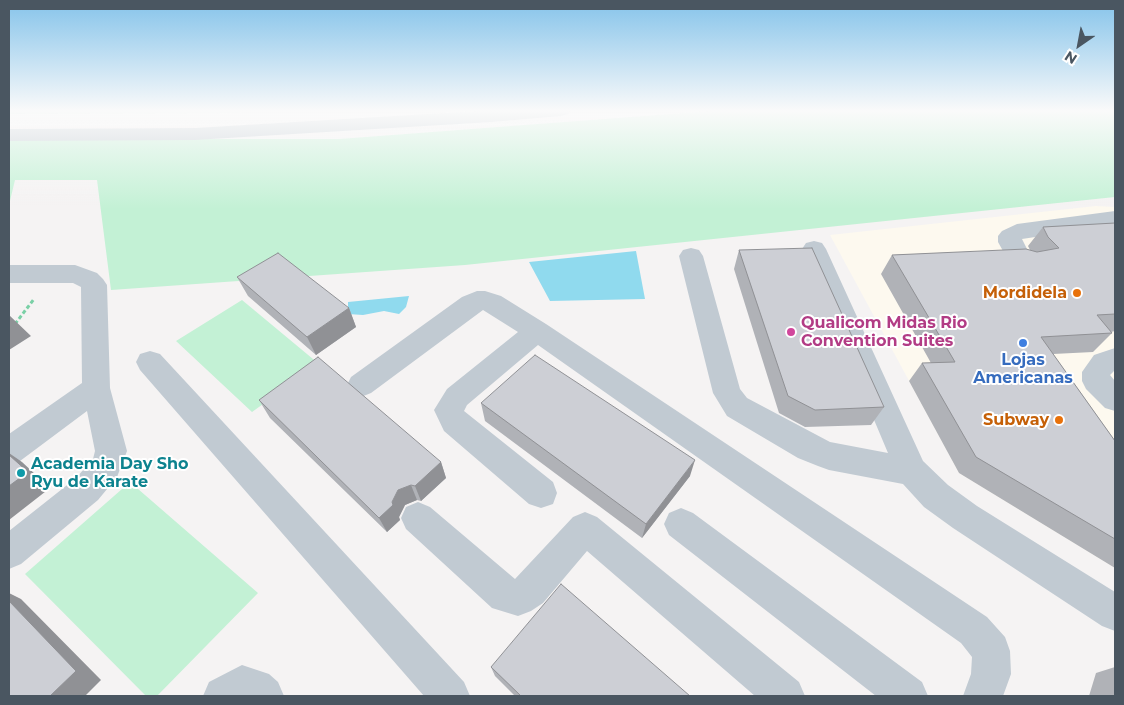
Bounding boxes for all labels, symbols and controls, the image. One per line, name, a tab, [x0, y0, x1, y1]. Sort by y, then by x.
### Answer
north arrow	[1054, 20, 1104, 70]
text: N	[1061, 47, 1080, 68]
place label: Mordidela	[983, 283, 1067, 303]
marker: Mordidela	[1071, 287, 1083, 299]
place label: Qualicom Midas Rio Convention Suites	[801, 313, 967, 351]
marker: Qualicom Midas Rio Convention Suites	[785, 326, 797, 338]
marker: Lojas Americanas	[1017, 337, 1029, 349]
place label: Lojas Americanas	[973, 350, 1073, 388]
place label: Subway	[983, 410, 1049, 430]
marker: Subway	[1053, 414, 1065, 426]
place label: Academia Day Sho Ryu de Karate	[31, 454, 189, 492]
marker: Academia Day Sho Ryu de Karate	[15, 467, 27, 479]

